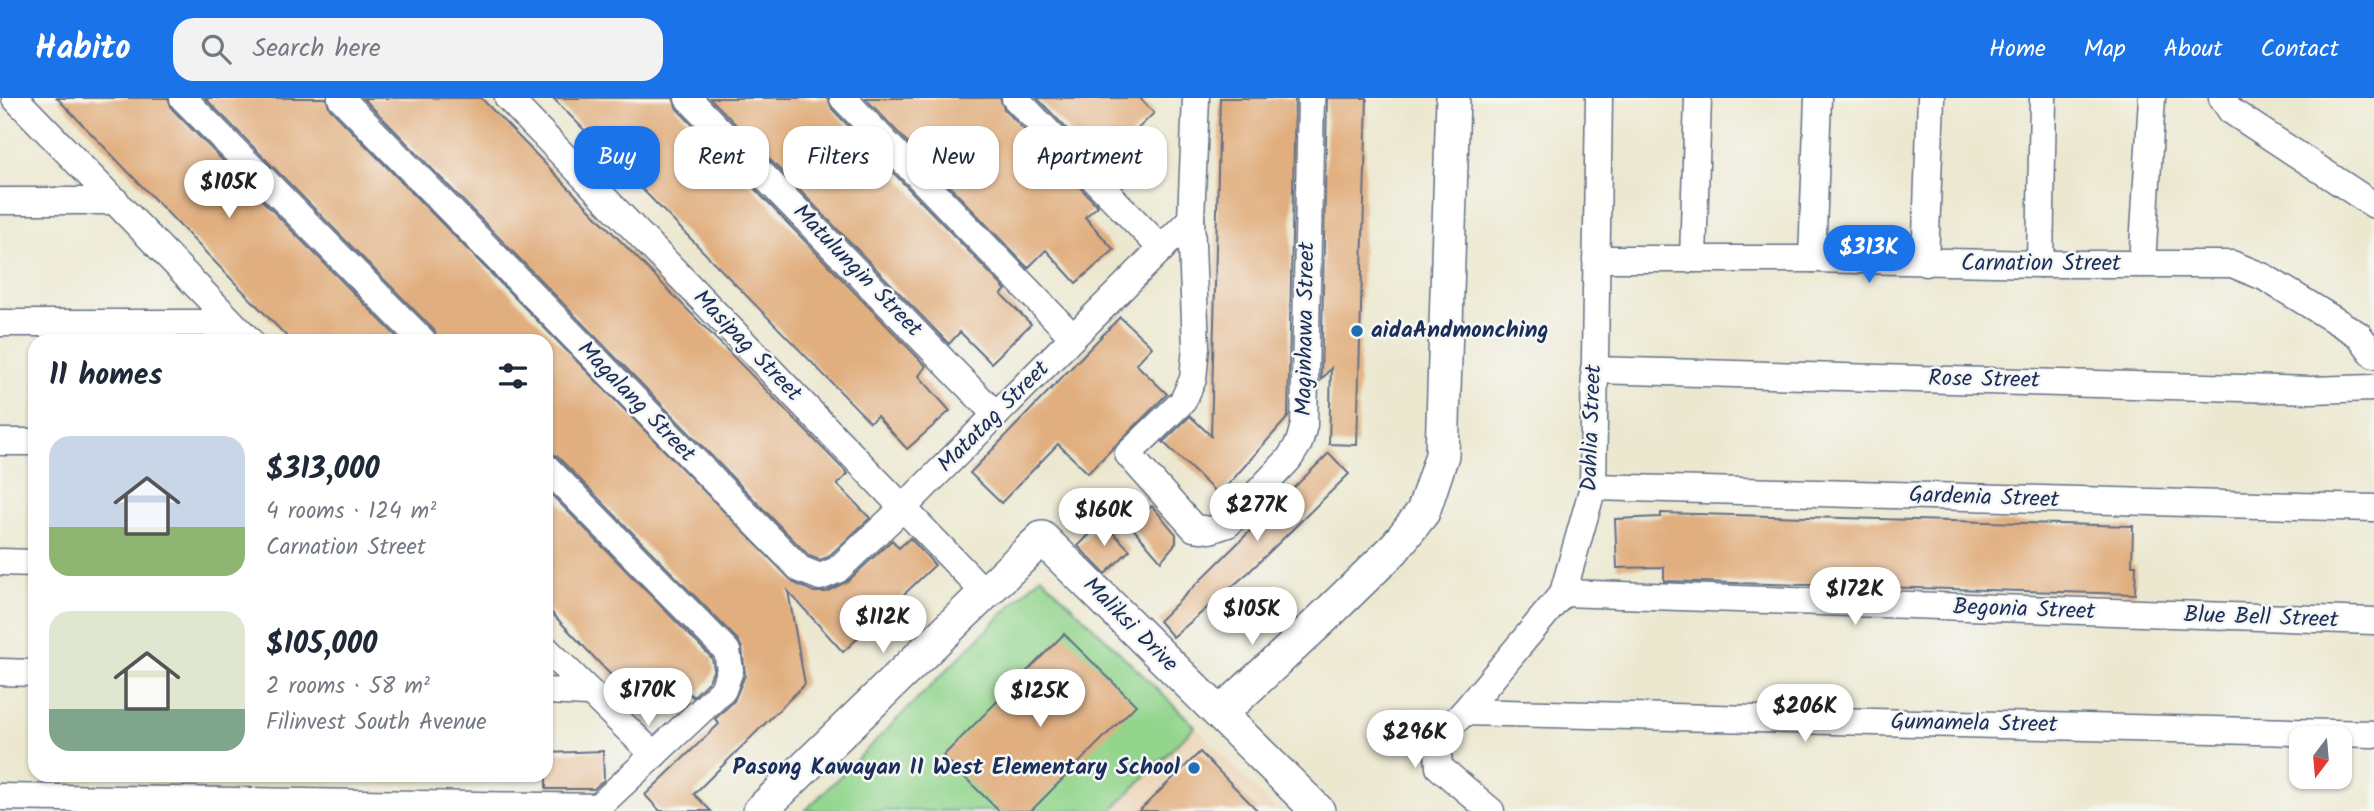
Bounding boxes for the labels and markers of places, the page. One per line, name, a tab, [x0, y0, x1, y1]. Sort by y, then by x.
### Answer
pin: $105K	[180, 160, 278, 220]
pin: $313K	[1820, 226, 1918, 285]
place label: aidaAndmonching	[1371, 313, 1549, 349]
marker: aidaAndmonching	[1349, 323, 1365, 339]
pin: $277K	[1208, 484, 1306, 543]
pin: $160K	[1055, 489, 1153, 548]
pin: $172K	[1806, 568, 1904, 627]
pin: $105K	[1203, 588, 1301, 647]
pin: $112K	[834, 596, 932, 655]
pin: $170K	[599, 668, 697, 728]
pin: $125K	[991, 670, 1089, 729]
pin: $206K	[1756, 684, 1854, 744]
pin: $296K	[1366, 710, 1464, 770]
place label: Pasong Kawayan II West Elementary School	[732, 750, 1181, 786]
marker: Pasong Kawayan II West Elementary School	[1186, 760, 1202, 776]

